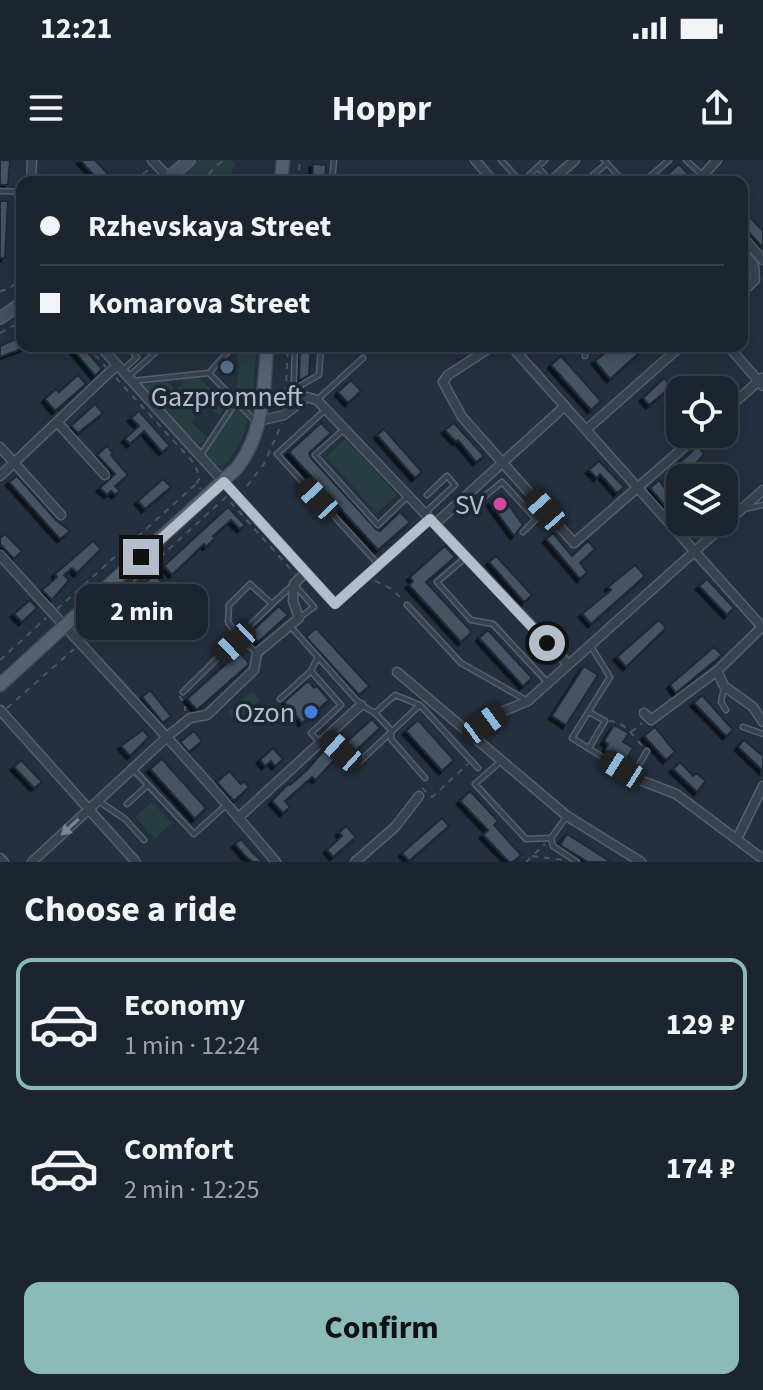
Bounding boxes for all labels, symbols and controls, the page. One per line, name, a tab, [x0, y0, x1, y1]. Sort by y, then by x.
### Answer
text: 12:21	[40, 7, 112, 50]
text: Hoppr	[332, 83, 431, 134]
icon: menu	[24, 86, 68, 130]
icon: share	[695, 86, 739, 130]
text: Rzhevskaya Street	[88, 205, 331, 248]
text: Komarova Street	[88, 282, 310, 325]
marker: Gazpromneft	[218, 358, 236, 376]
map controls	[666, 376, 738, 536]
button: locate	[666, 376, 738, 448]
place label: Gazpromneft	[151, 377, 304, 417]
button: layers	[666, 464, 738, 536]
car	[293, 473, 343, 525]
car	[520, 484, 570, 536]
place label: SV	[455, 485, 485, 525]
marker: SV	[491, 495, 509, 513]
route end	[123, 539, 159, 575]
callout: 2 min	[75, 585, 207, 641]
text: 2 min	[110, 593, 174, 630]
car	[209, 618, 261, 668]
route start	[529, 625, 565, 661]
place label: Ozon	[235, 693, 295, 733]
car	[458, 700, 510, 748]
marker: Ozon	[302, 703, 320, 721]
car	[315, 726, 367, 776]
car	[595, 746, 649, 792]
one-way arrow	[61, 818, 80, 836]
text: Choose a ride	[24, 884, 237, 935]
text: Economy	[124, 984, 245, 1027]
icon: car	[28, 988, 100, 1060]
text: 129 ₽	[666, 1003, 735, 1046]
text: 1 min · 12:24	[124, 1027, 259, 1064]
text: Comfort	[124, 1128, 234, 1171]
icon: car	[28, 1132, 100, 1204]
text: 174 ₽	[666, 1147, 735, 1190]
text: 2 min · 12:25	[124, 1171, 259, 1208]
button: Confirm	[24, 1282, 739, 1374]

